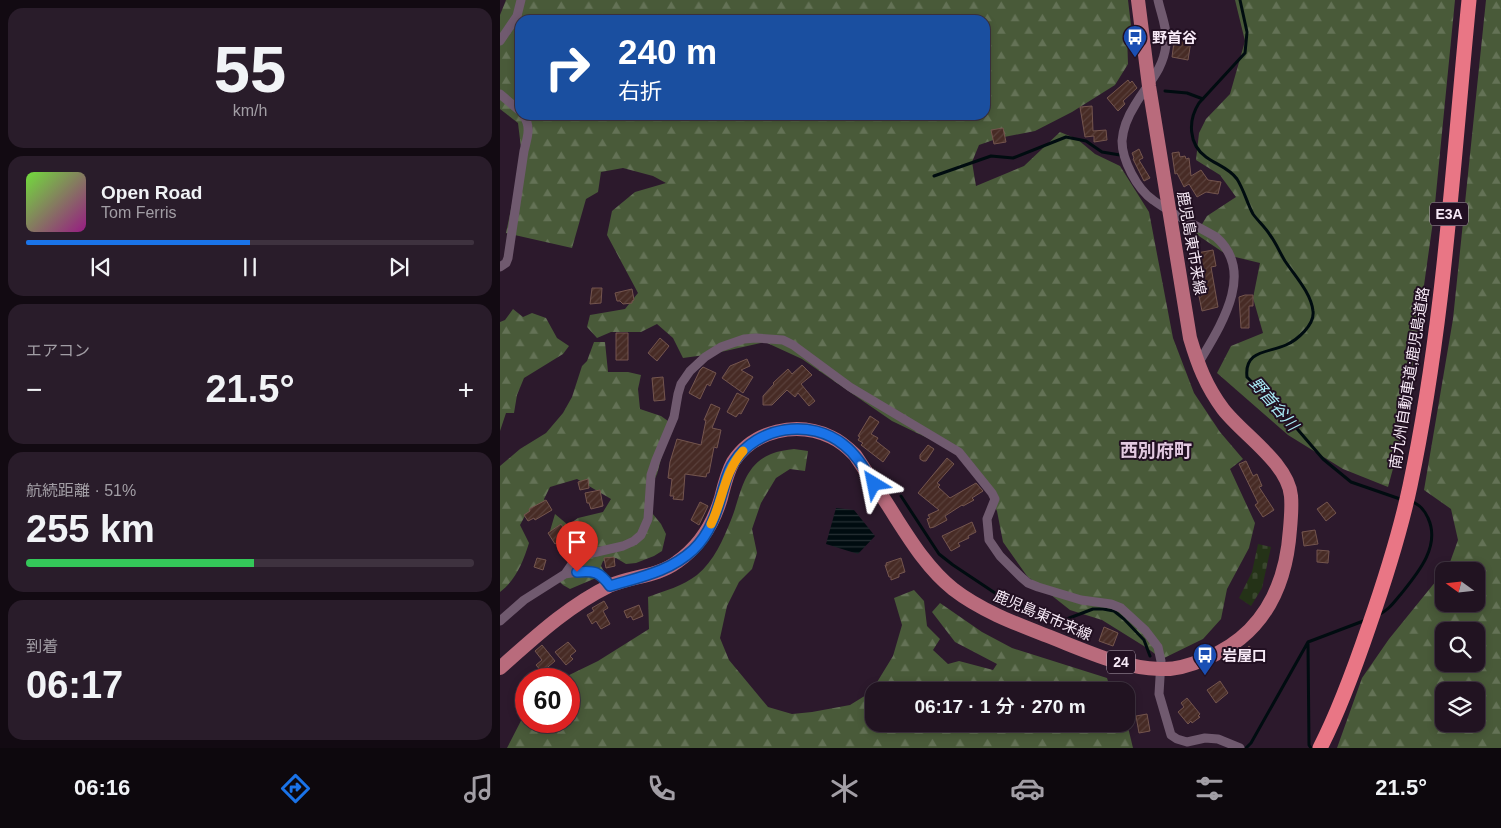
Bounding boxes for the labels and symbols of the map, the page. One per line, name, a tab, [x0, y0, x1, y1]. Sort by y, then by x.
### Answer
bus stop icon: 野首谷	[1122, 24, 1148, 58]
place label: 野首谷	[1152, 29, 1197, 46]
street label: 鹿児島東市来線	[1175, 190, 1209, 296]
road number: E3A	[1430, 202, 1468, 225]
street label: 南九州自動車道;鹿児島道路	[1386, 286, 1432, 470]
water label: 野首谷川	[1247, 374, 1303, 435]
district label: 西別府町	[1120, 441, 1192, 461]
position arrow	[847, 457, 899, 509]
pin	[556, 521, 598, 572]
north arrow	[1435, 562, 1485, 612]
street label: 鹿児島東市来線	[991, 587, 1095, 643]
bus stop icon: 岩屋口	[1192, 642, 1218, 676]
place label: 岩屋口	[1222, 647, 1267, 664]
road number: 24	[1107, 650, 1135, 674]
speed limit sign: 60	[515, 668, 580, 733]

